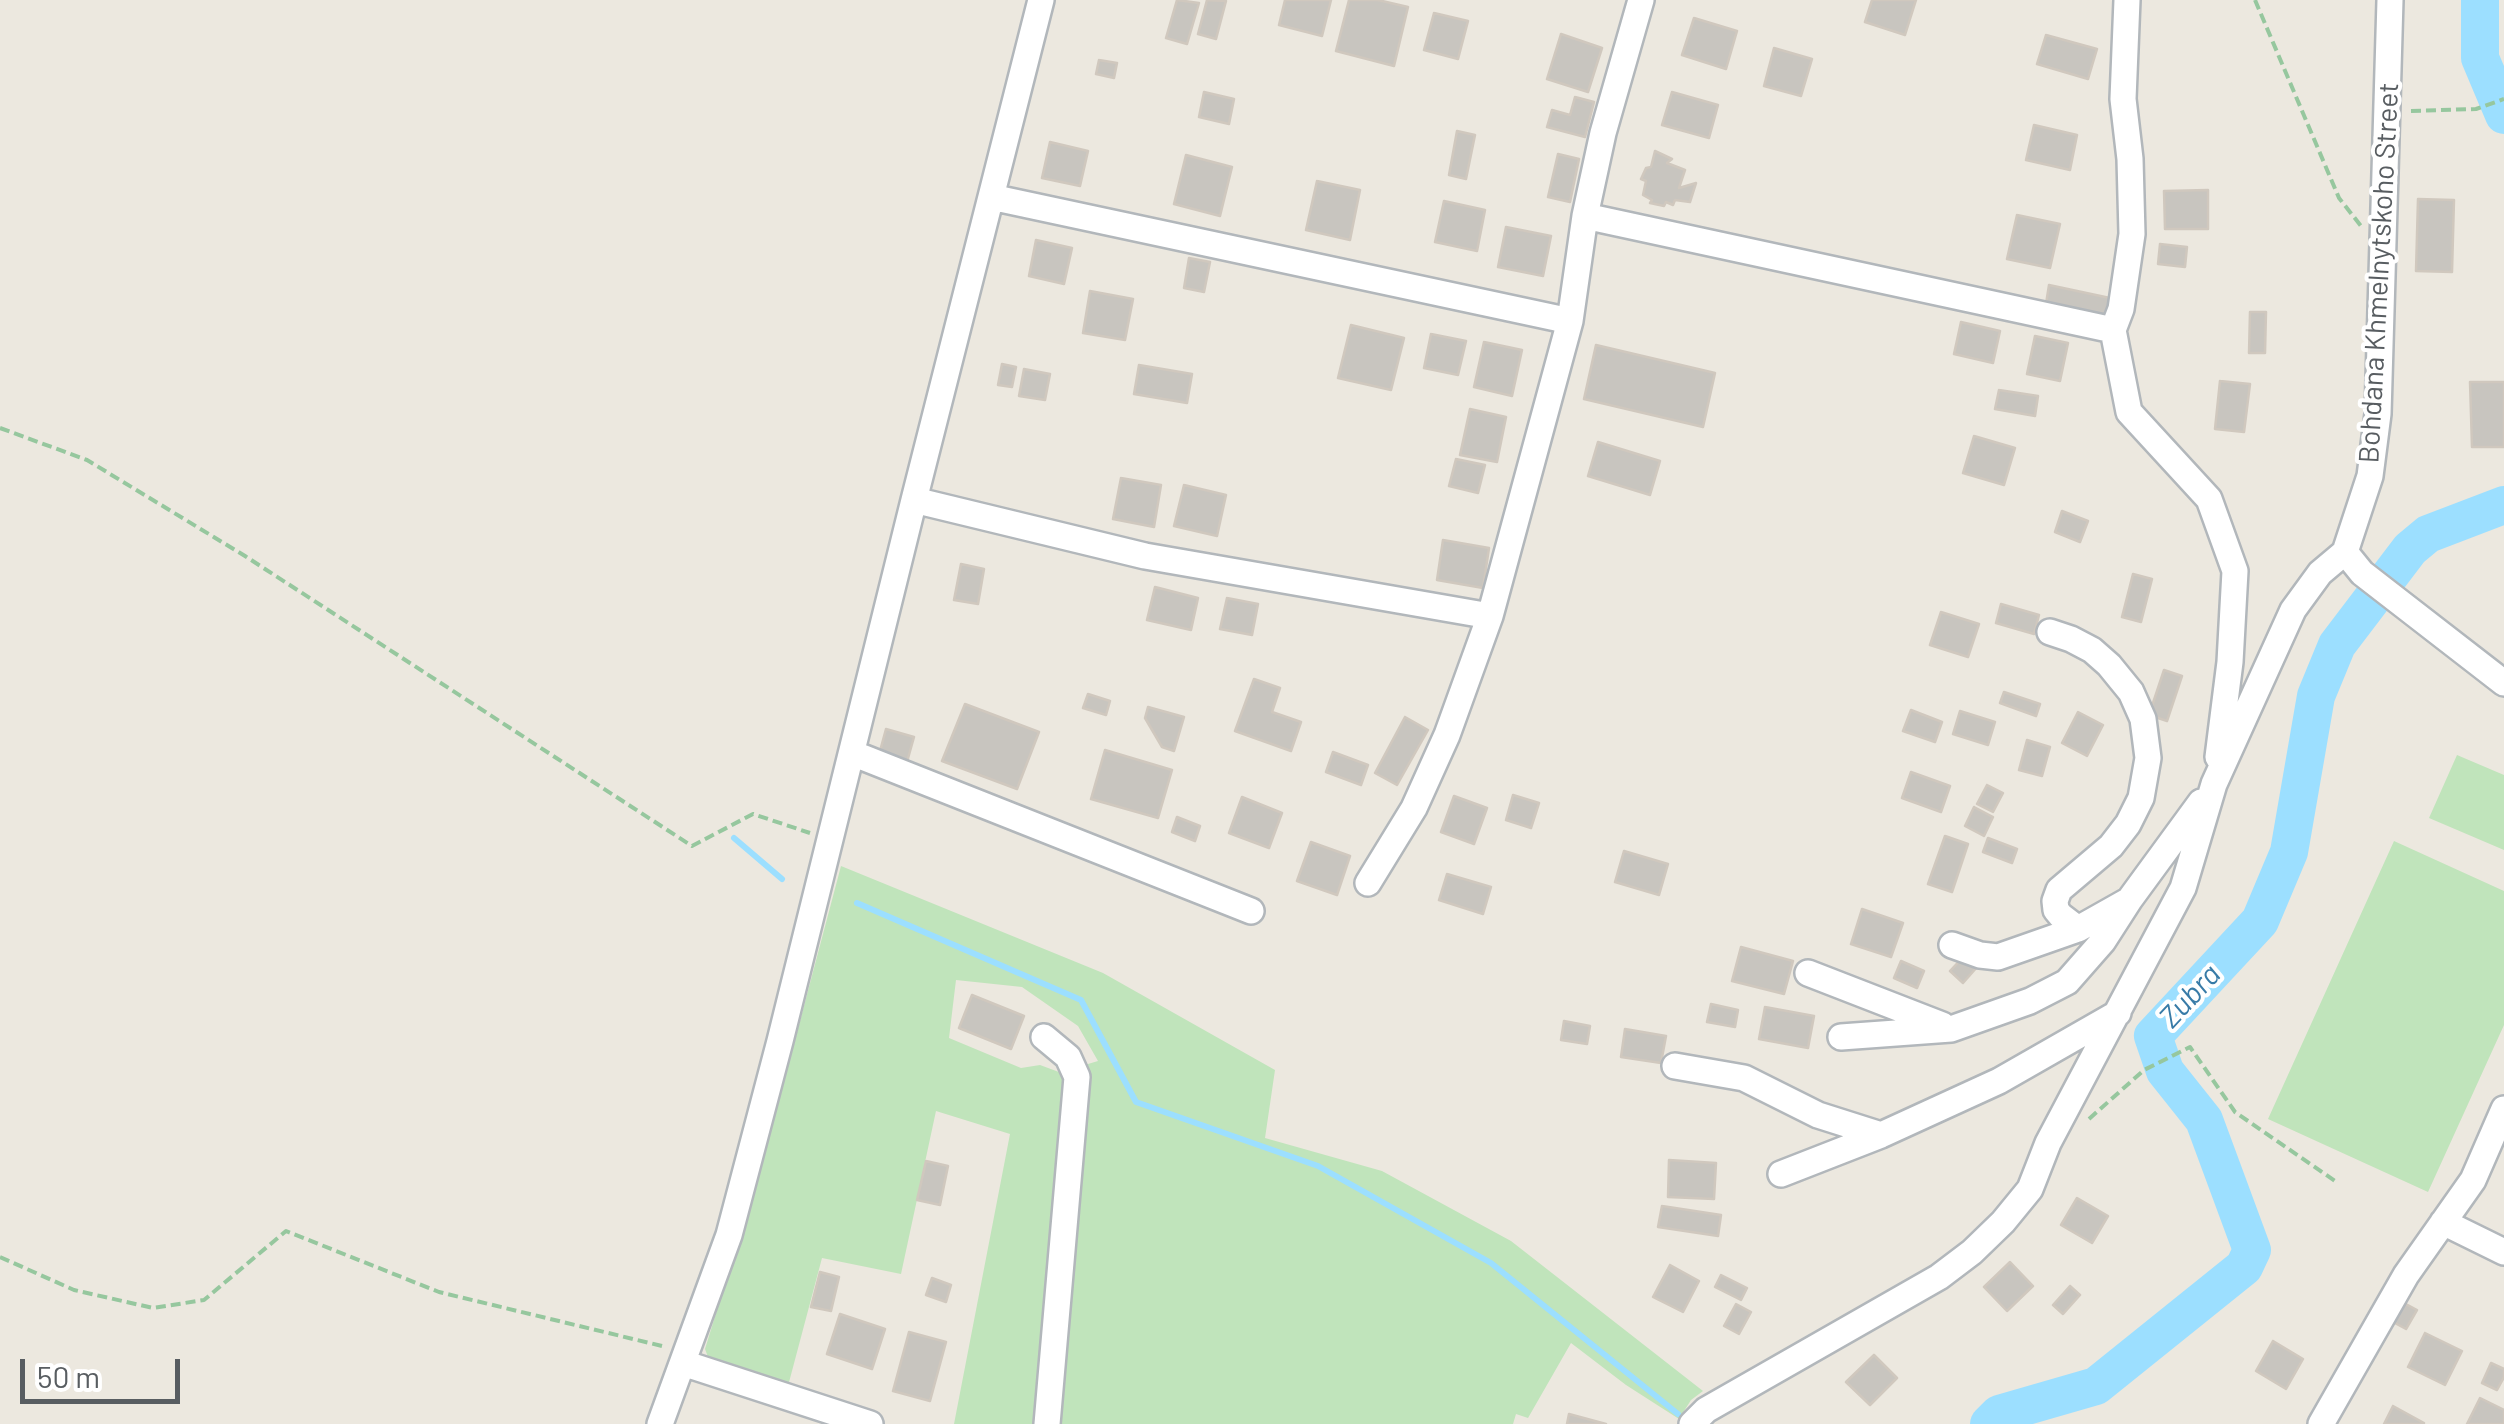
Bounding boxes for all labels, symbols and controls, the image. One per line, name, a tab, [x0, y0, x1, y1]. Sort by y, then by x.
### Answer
street label: Bohdana Khmelnytskoho Street	[2352, 82, 2406, 464]
water label: Zubra	[2152, 957, 2228, 1035]
scale bar	[25, 1339, 185, 1401]
text: 50 m	[37, 1358, 100, 1394]

